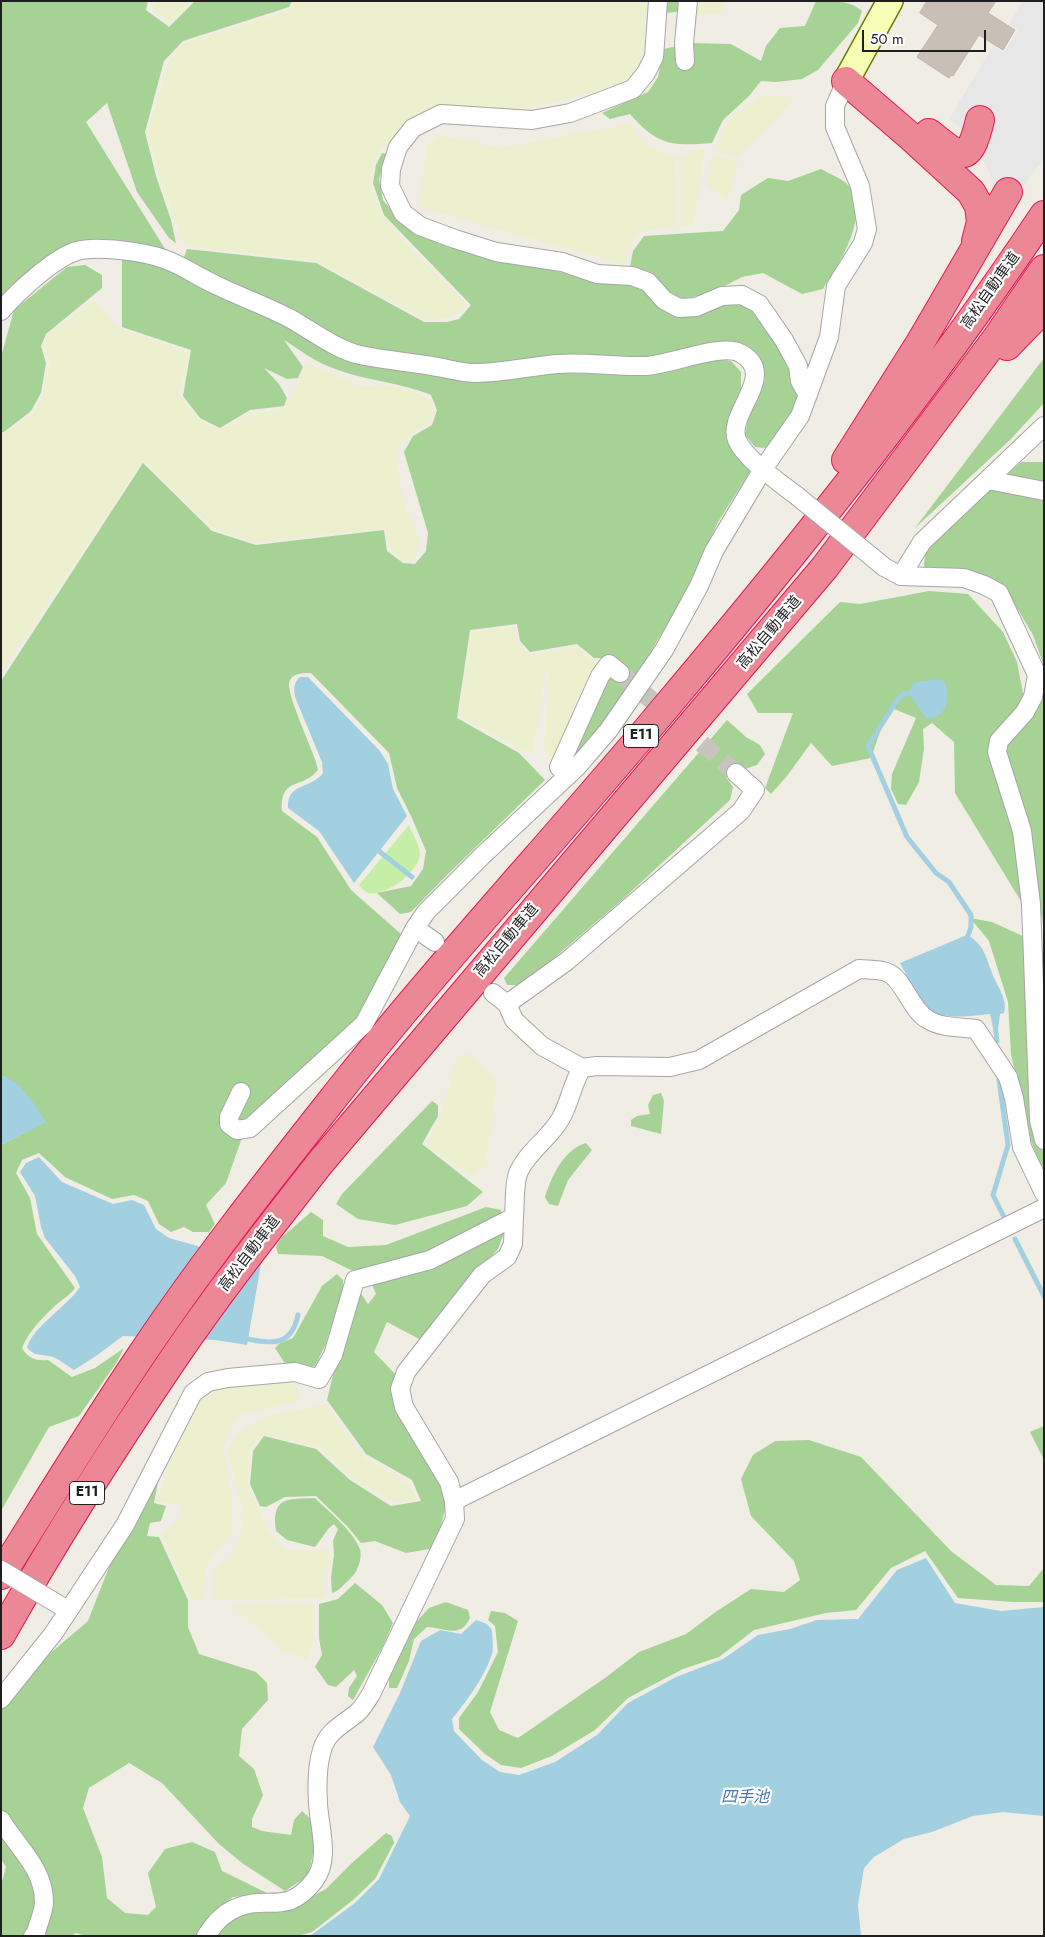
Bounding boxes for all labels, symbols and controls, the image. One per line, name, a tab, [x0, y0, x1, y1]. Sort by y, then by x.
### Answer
scale bar	[865, 20, 989, 52]
text: 50 m	[870, 28, 904, 50]
street label: 高松自動車道	[958, 249, 1024, 333]
street label: 高松自動車道	[734, 593, 806, 673]
road number: E11	[624, 724, 658, 748]
street label: 高松自動車道	[471, 901, 543, 981]
street label: 高松自動車道	[216, 1213, 284, 1295]
road number: E11	[70, 1482, 104, 1505]
water label: 四手池	[721, 1788, 769, 1808]

